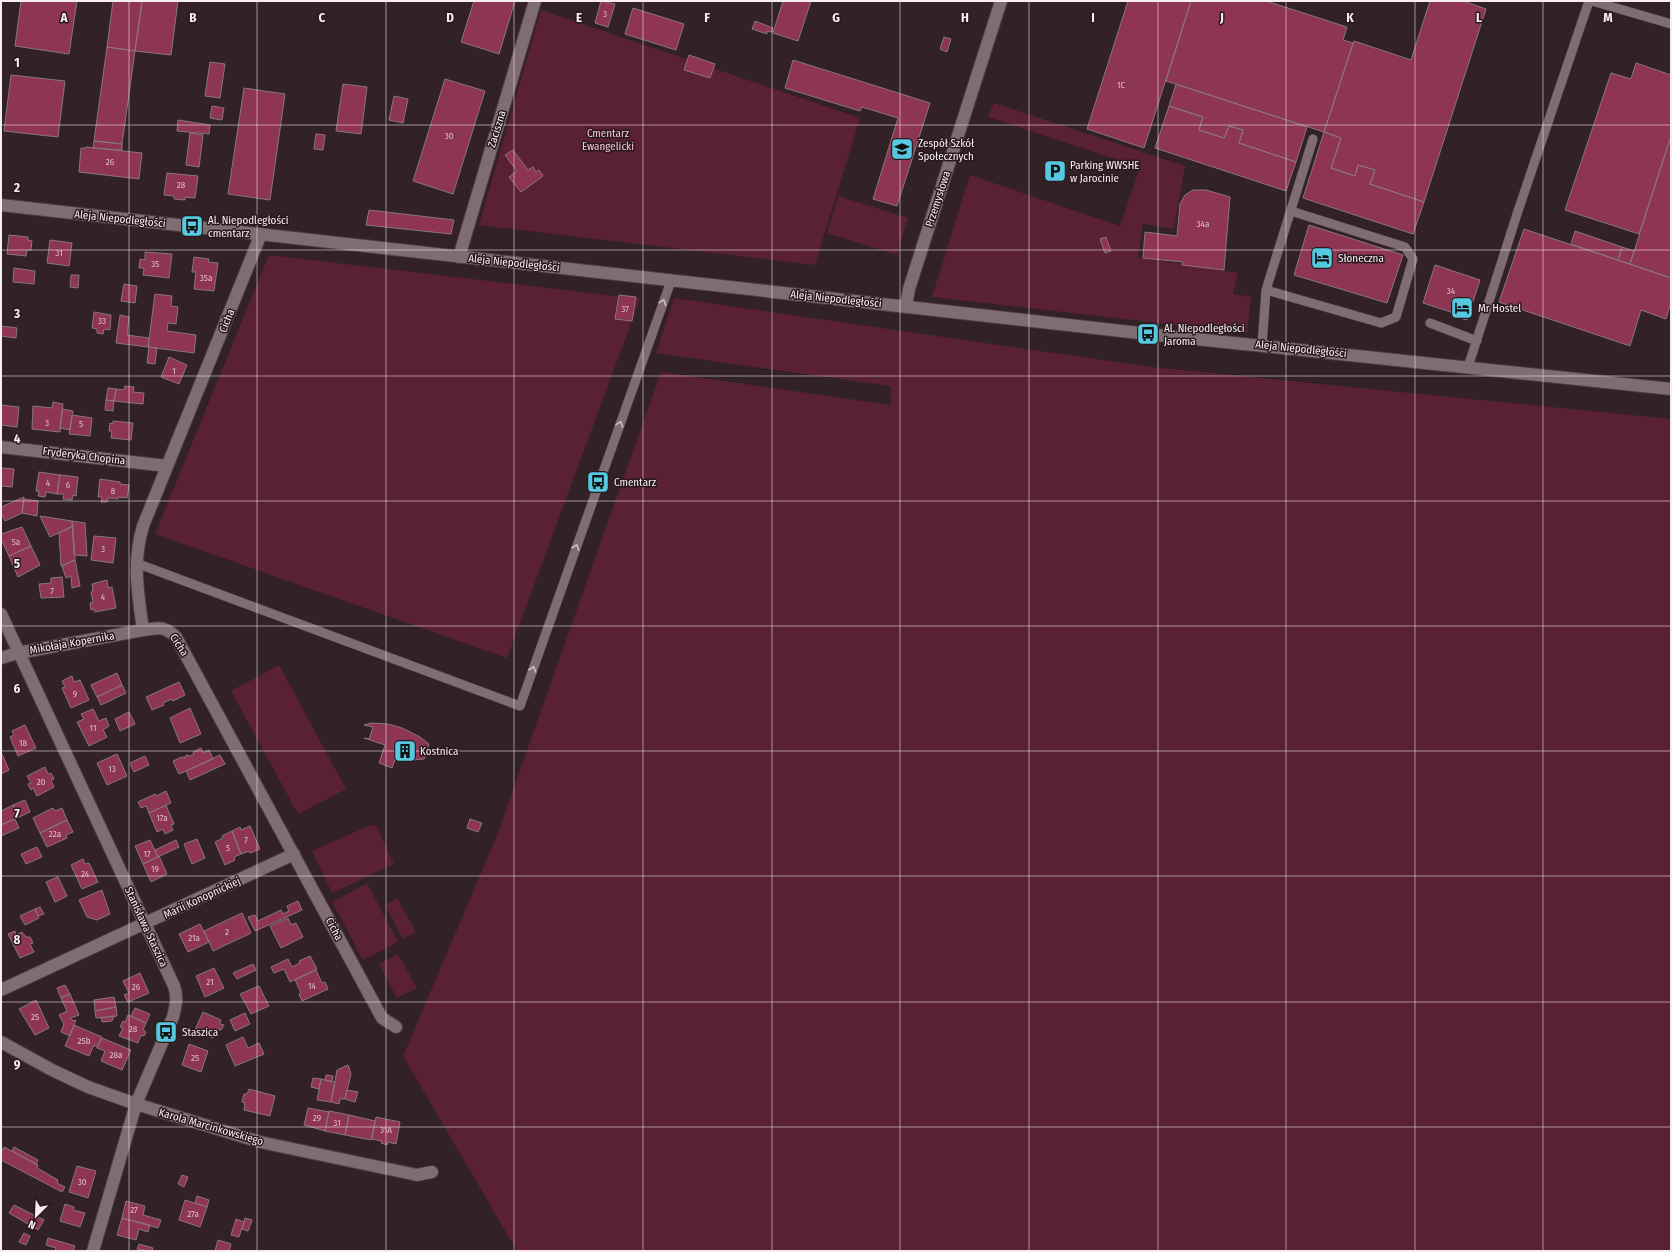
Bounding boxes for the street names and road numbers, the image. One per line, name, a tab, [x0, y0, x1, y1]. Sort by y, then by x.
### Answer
street label: Zaciszna	[485, 109, 509, 149]
street label: Przemysłowa	[923, 169, 953, 229]
street label: Aleja Niepodległości	[74, 208, 167, 230]
street label: Aleja Niepodległości	[468, 252, 561, 274]
street label: Aleja Niepodległości	[790, 288, 883, 310]
street label: Cicha	[216, 307, 238, 335]
street label: Aleja Niepodległości	[1255, 338, 1348, 360]
street label: Fryderyka Chopina	[42, 444, 126, 468]
street label: Mikołaja Kopernika	[29, 629, 115, 657]
street label: Cicha	[167, 631, 191, 659]
street label: Marii Konopnickiej	[161, 874, 243, 922]
street label: Stanisława Staszica	[122, 885, 170, 969]
street label: Cicha	[323, 915, 345, 943]
street label: Karola Marcinkowskiego	[157, 1106, 265, 1148]

